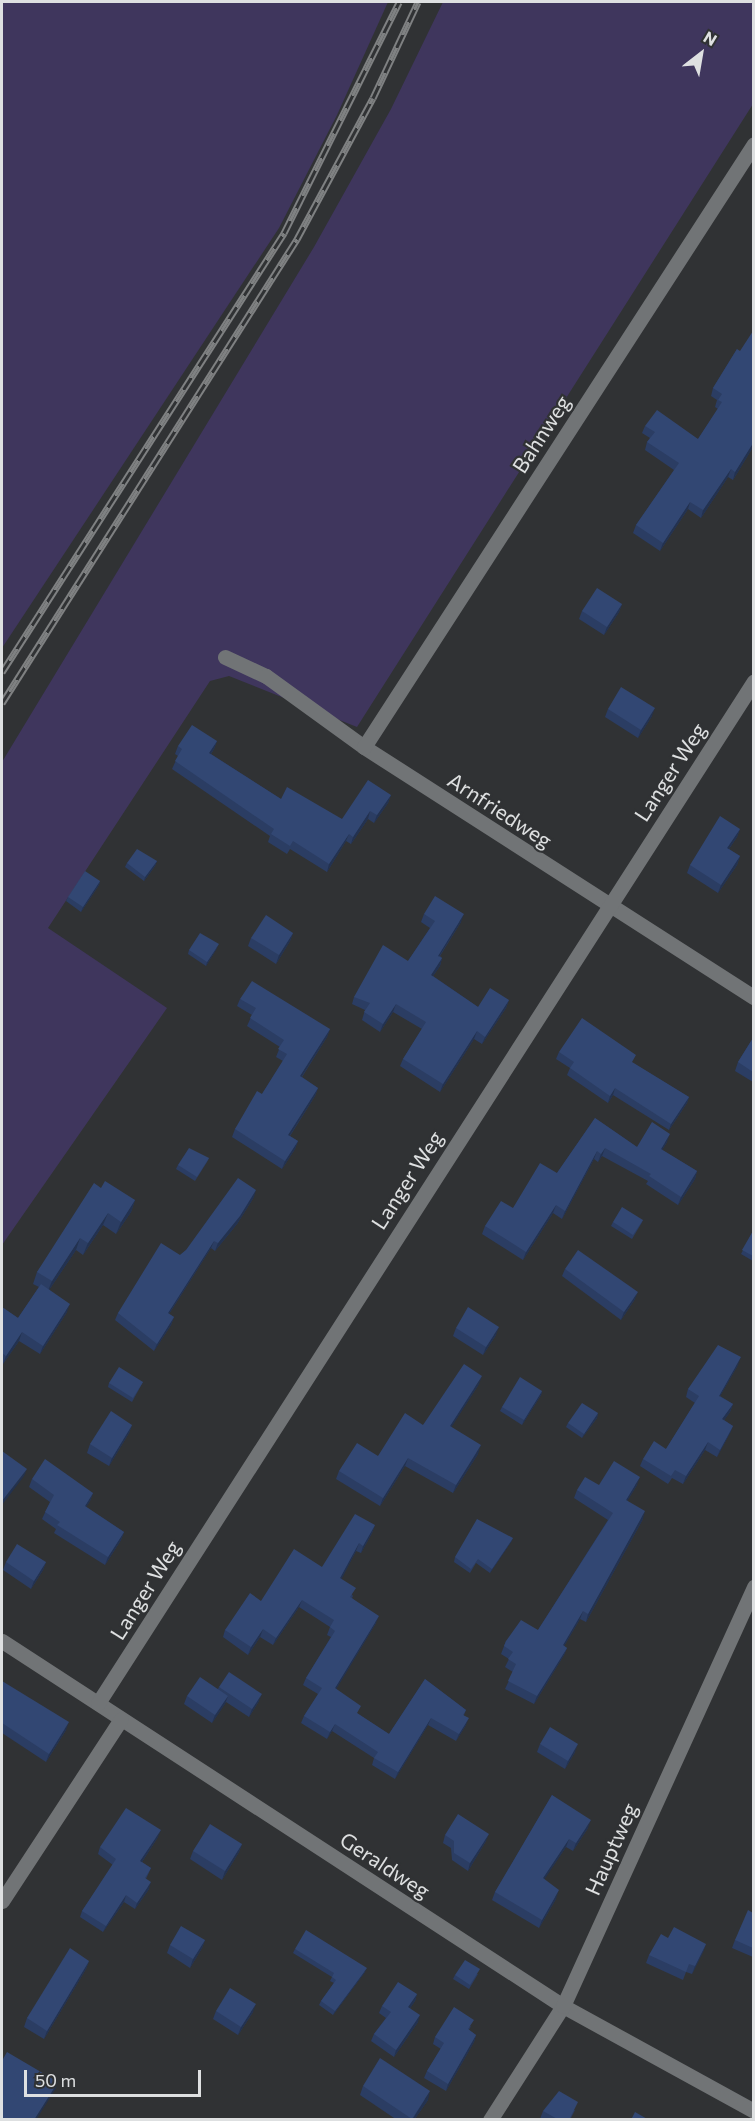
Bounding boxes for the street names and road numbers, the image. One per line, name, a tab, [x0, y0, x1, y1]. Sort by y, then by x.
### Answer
street label: Bahnweg	[507, 391, 575, 477]
street label: Langer Weg	[629, 718, 711, 826]
street label: Arnfriedweg	[443, 767, 557, 853]
street label: Langer Weg	[366, 1126, 448, 1234]
street label: Langer Weg	[105, 1536, 185, 1644]
street label: Hauptweg	[580, 1799, 642, 1899]
street label: Geraldweg	[335, 1827, 435, 1903]

